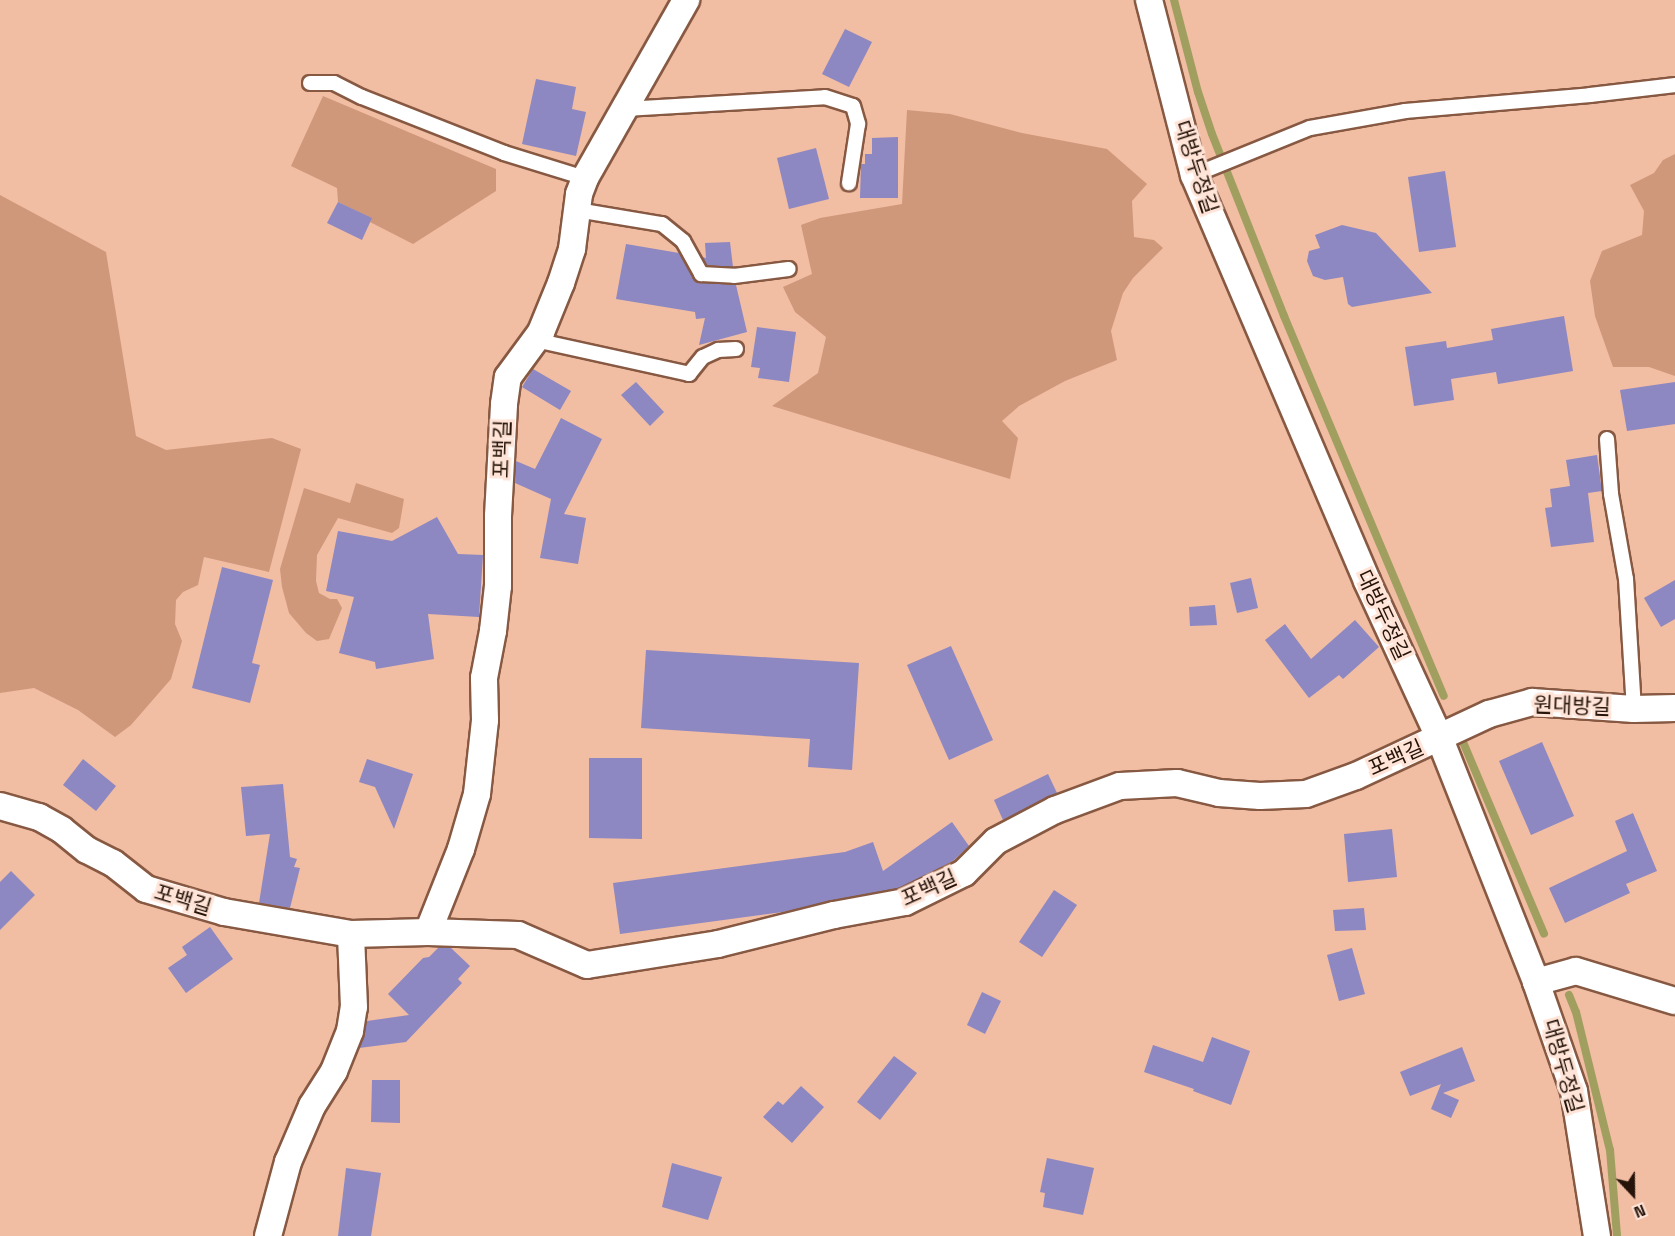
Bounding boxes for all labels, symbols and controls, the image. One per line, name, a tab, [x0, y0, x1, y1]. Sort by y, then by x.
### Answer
street label: 대방두정길	[1169, 117, 1223, 217]
street label: 포백길	[488, 420, 516, 478]
street label: 대방두정길	[1351, 566, 1415, 664]
street label: 원대방길	[1533, 692, 1611, 720]
street label: 포백길	[1364, 735, 1428, 781]
street label: 포백길	[897, 865, 961, 911]
street label: 포백길	[152, 879, 214, 921]
street label: 대방두정길	[1538, 1016, 1588, 1116]
north arrow	[1603, 1164, 1663, 1224]
text: N	[1631, 1199, 1649, 1223]

